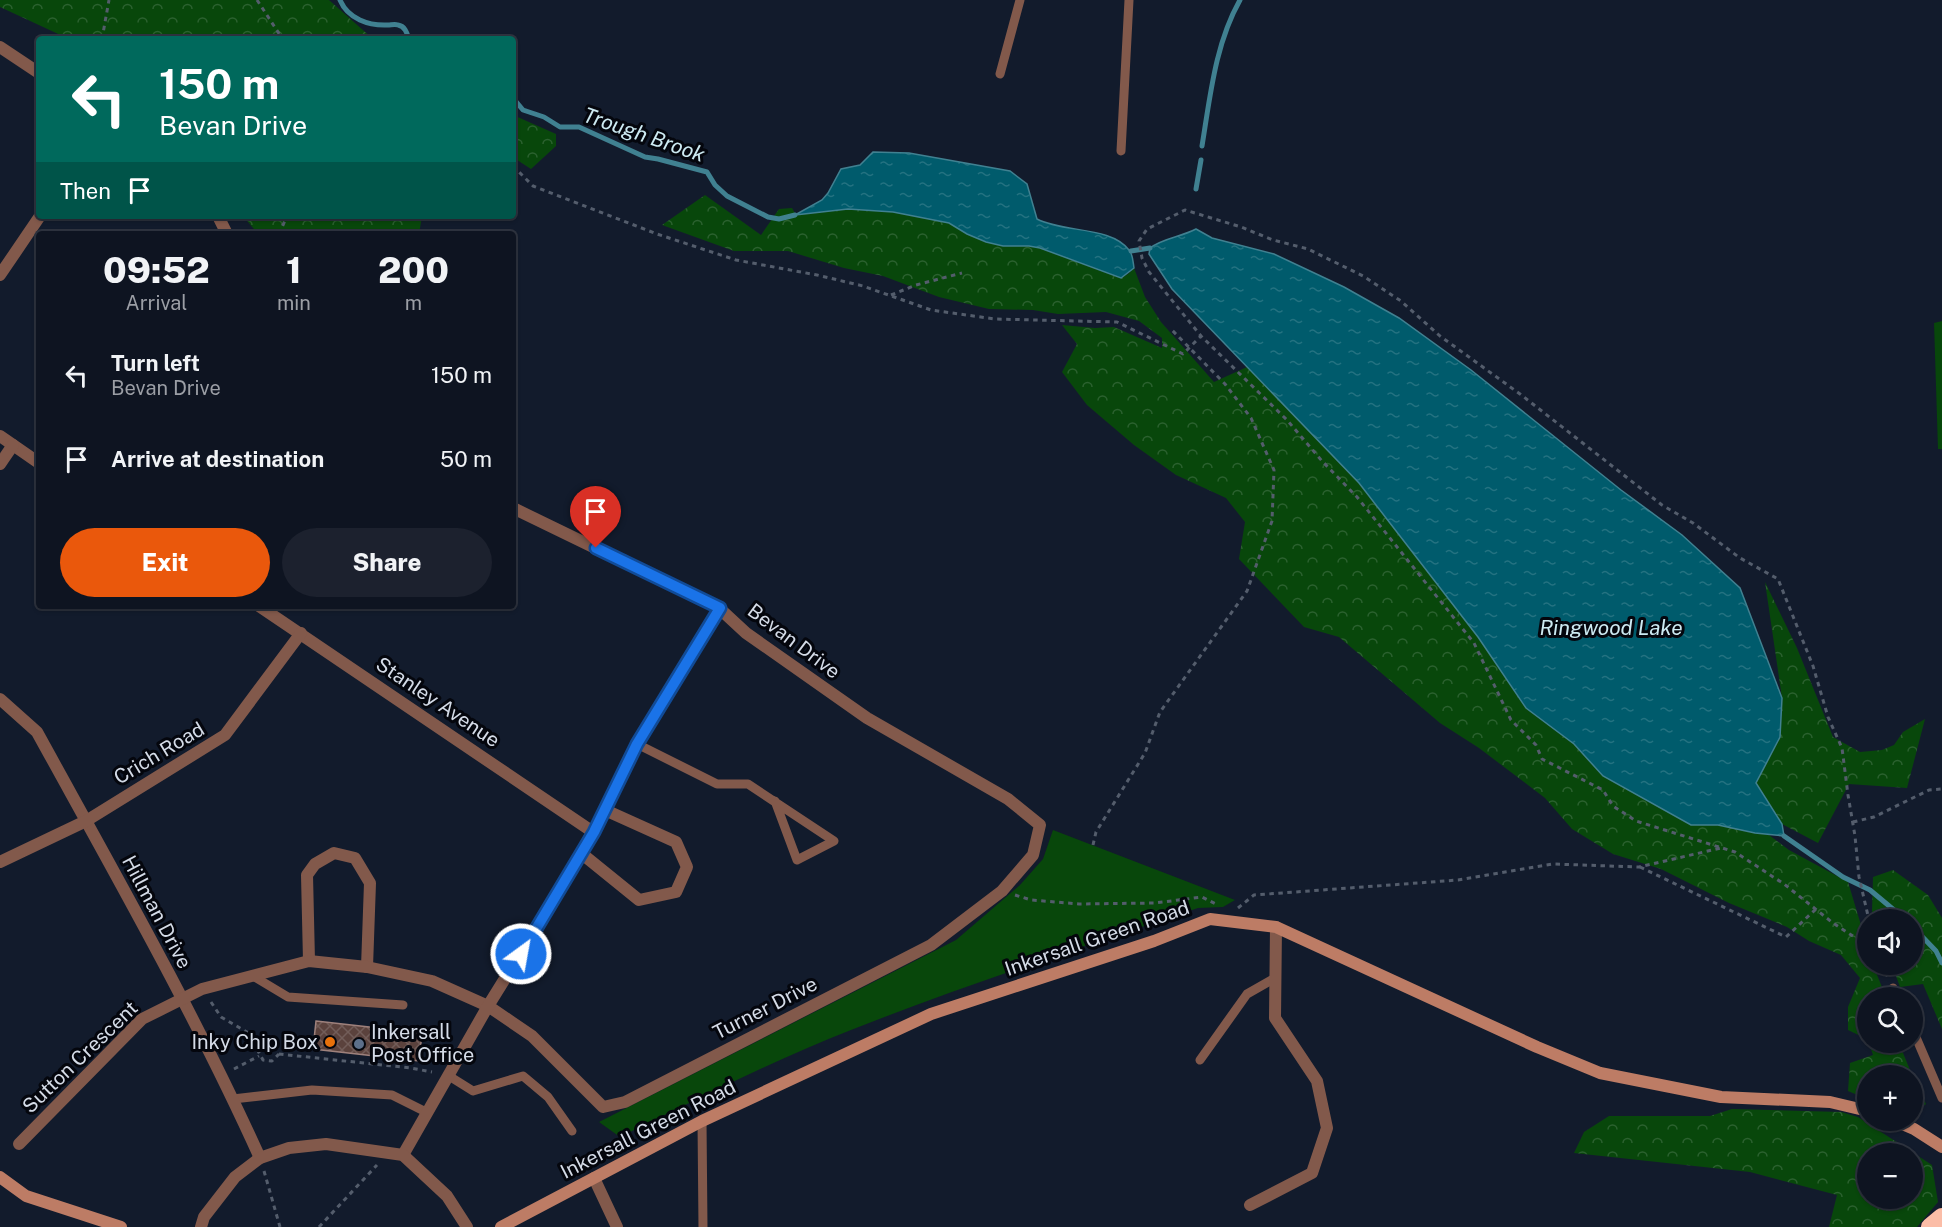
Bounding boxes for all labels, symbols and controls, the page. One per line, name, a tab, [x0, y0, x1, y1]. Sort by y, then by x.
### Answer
text: 150 m	[159, 59, 279, 108]
icon: left	[60, 60, 138, 138]
water label: Trough Brook	[580, 102, 709, 167]
text: Bevan Drive	[159, 109, 307, 141]
icon: arrive	[123, 174, 156, 207]
text: Then	[60, 178, 111, 204]
text: 09:52	[103, 249, 210, 291]
text: 1	[286, 249, 302, 291]
text: 200	[378, 249, 449, 291]
text: Arrival	[126, 291, 187, 315]
text: min	[277, 291, 311, 315]
text: m	[405, 291, 422, 315]
text: Turn left	[111, 350, 200, 376]
icon: left	[60, 359, 93, 392]
text: 150 m	[431, 362, 492, 388]
text: Bevan Drive	[111, 376, 221, 400]
icon: arrive	[60, 443, 93, 476]
text: Arrive at destination	[111, 446, 324, 472]
text: 50 m	[440, 446, 492, 472]
pin	[570, 486, 621, 548]
icon: arrive	[579, 495, 612, 528]
button: Exit	[60, 528, 270, 597]
button: Share	[282, 528, 492, 597]
street label: Bevan Drive	[743, 598, 845, 684]
water label: Ringwood Lake	[1539, 615, 1683, 640]
street label: Stanley Avenue	[371, 652, 505, 752]
street label: Crich Road	[110, 717, 208, 789]
street label: Hillman Drive	[117, 851, 197, 973]
street label: Inkersall Green Road	[1002, 895, 1192, 981]
map controls	[1857, 909, 1923, 1209]
button: sound	[1857, 909, 1923, 975]
position arrow	[489, 922, 553, 986]
street label: Turner Drive	[709, 971, 821, 1045]
button: search	[1857, 987, 1923, 1053]
street label: Sutton Crescent	[17, 996, 143, 1118]
place label: Inkersall Post Office	[371, 1020, 474, 1067]
place label: Inky Chip Box	[191, 1030, 318, 1054]
marker: Inky Chip Box	[323, 1035, 337, 1049]
marker: Inkersall Post Office	[352, 1037, 366, 1051]
button: +	[1857, 1065, 1923, 1131]
street label: Inkersall Green Road	[556, 1074, 740, 1184]
button: −	[1857, 1143, 1923, 1209]

